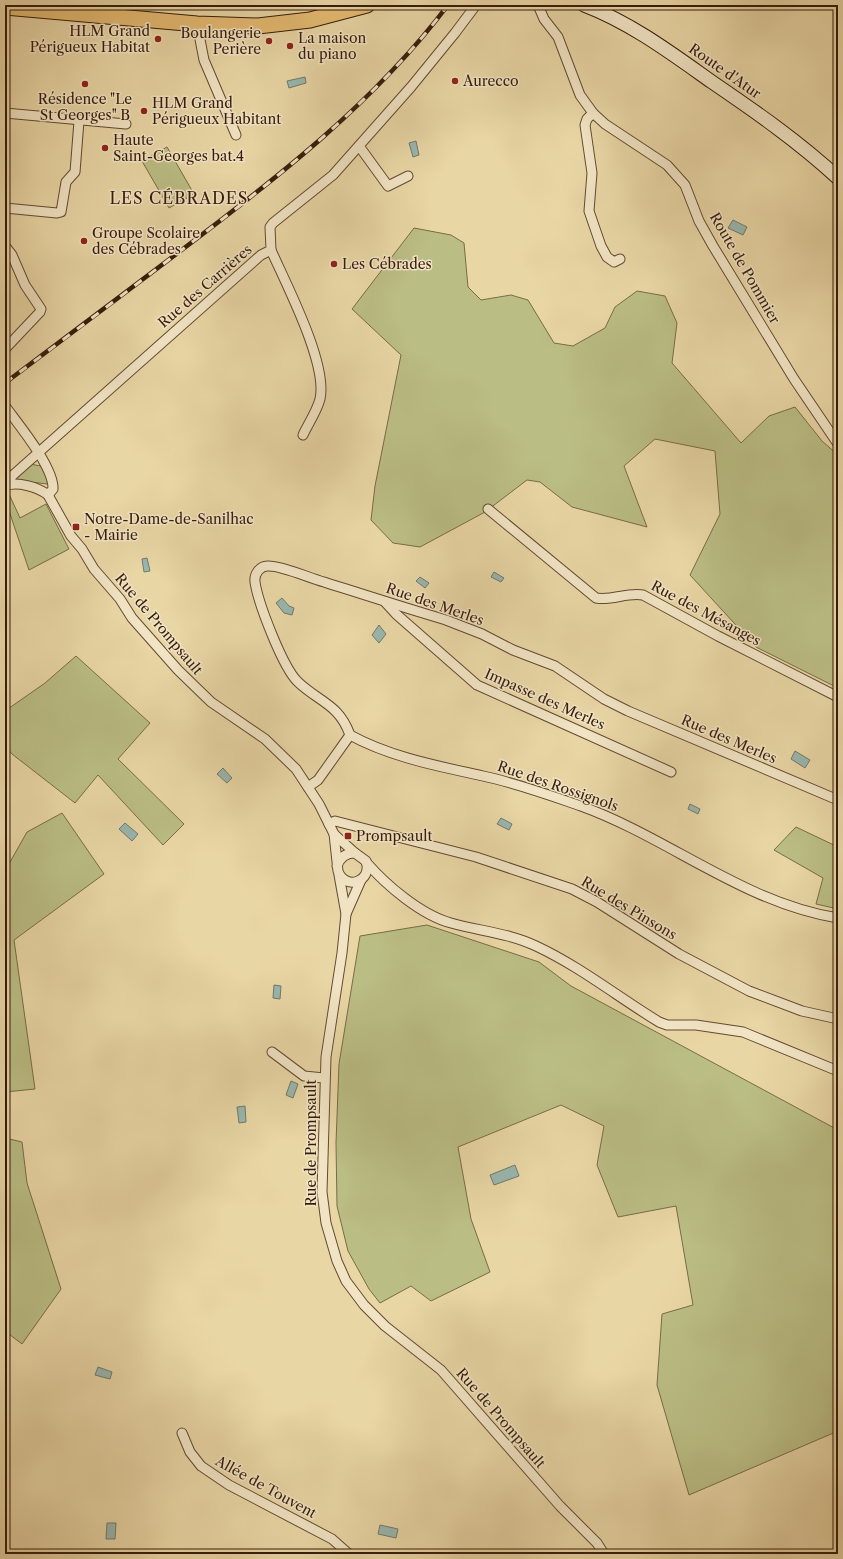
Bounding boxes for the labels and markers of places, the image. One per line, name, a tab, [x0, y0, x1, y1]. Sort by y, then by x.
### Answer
place label: HLM Grand Périgueux Habitat	[30, 22, 150, 56]
place label: Boulangerie Perière	[181, 24, 261, 58]
place label: La maison du piano	[298, 29, 366, 63]
marker: HLM Grand Périgueux Habitat	[153, 34, 163, 44]
marker: Boulangerie Perière	[264, 36, 274, 46]
marker: La maison du piano	[285, 41, 295, 51]
place label: Aurecco	[462, 72, 519, 90]
marker: Aurecco	[450, 76, 460, 86]
marker: Résidence "Le St Georges" B	[80, 79, 90, 89]
place label: Résidence "Le St Georges" B	[38, 90, 132, 124]
place label: HLM Grand Périgueux Habitant	[152, 94, 281, 128]
marker: HLM Grand Périgueux Habitant	[139, 106, 149, 116]
place label: Haute Saint-Georges bat.4	[113, 131, 244, 165]
marker: Haute Saint-Georges bat.4	[100, 143, 110, 153]
place label: Groupe Scolaire des Cébrades	[92, 224, 200, 258]
marker: Groupe Scolaire des Cébrades	[79, 236, 89, 246]
place label: Les Cébrades	[342, 255, 432, 273]
marker: Les Cébrades	[329, 259, 339, 269]
place label: Notre-Dame-de-Sanilhac - Mairie	[84, 510, 254, 544]
marker: Notre-Dame-de-Sanilhac - Mairie	[71, 522, 81, 532]
place label: Prompsault	[356, 827, 432, 845]
marker: Prompsault	[343, 831, 353, 841]

